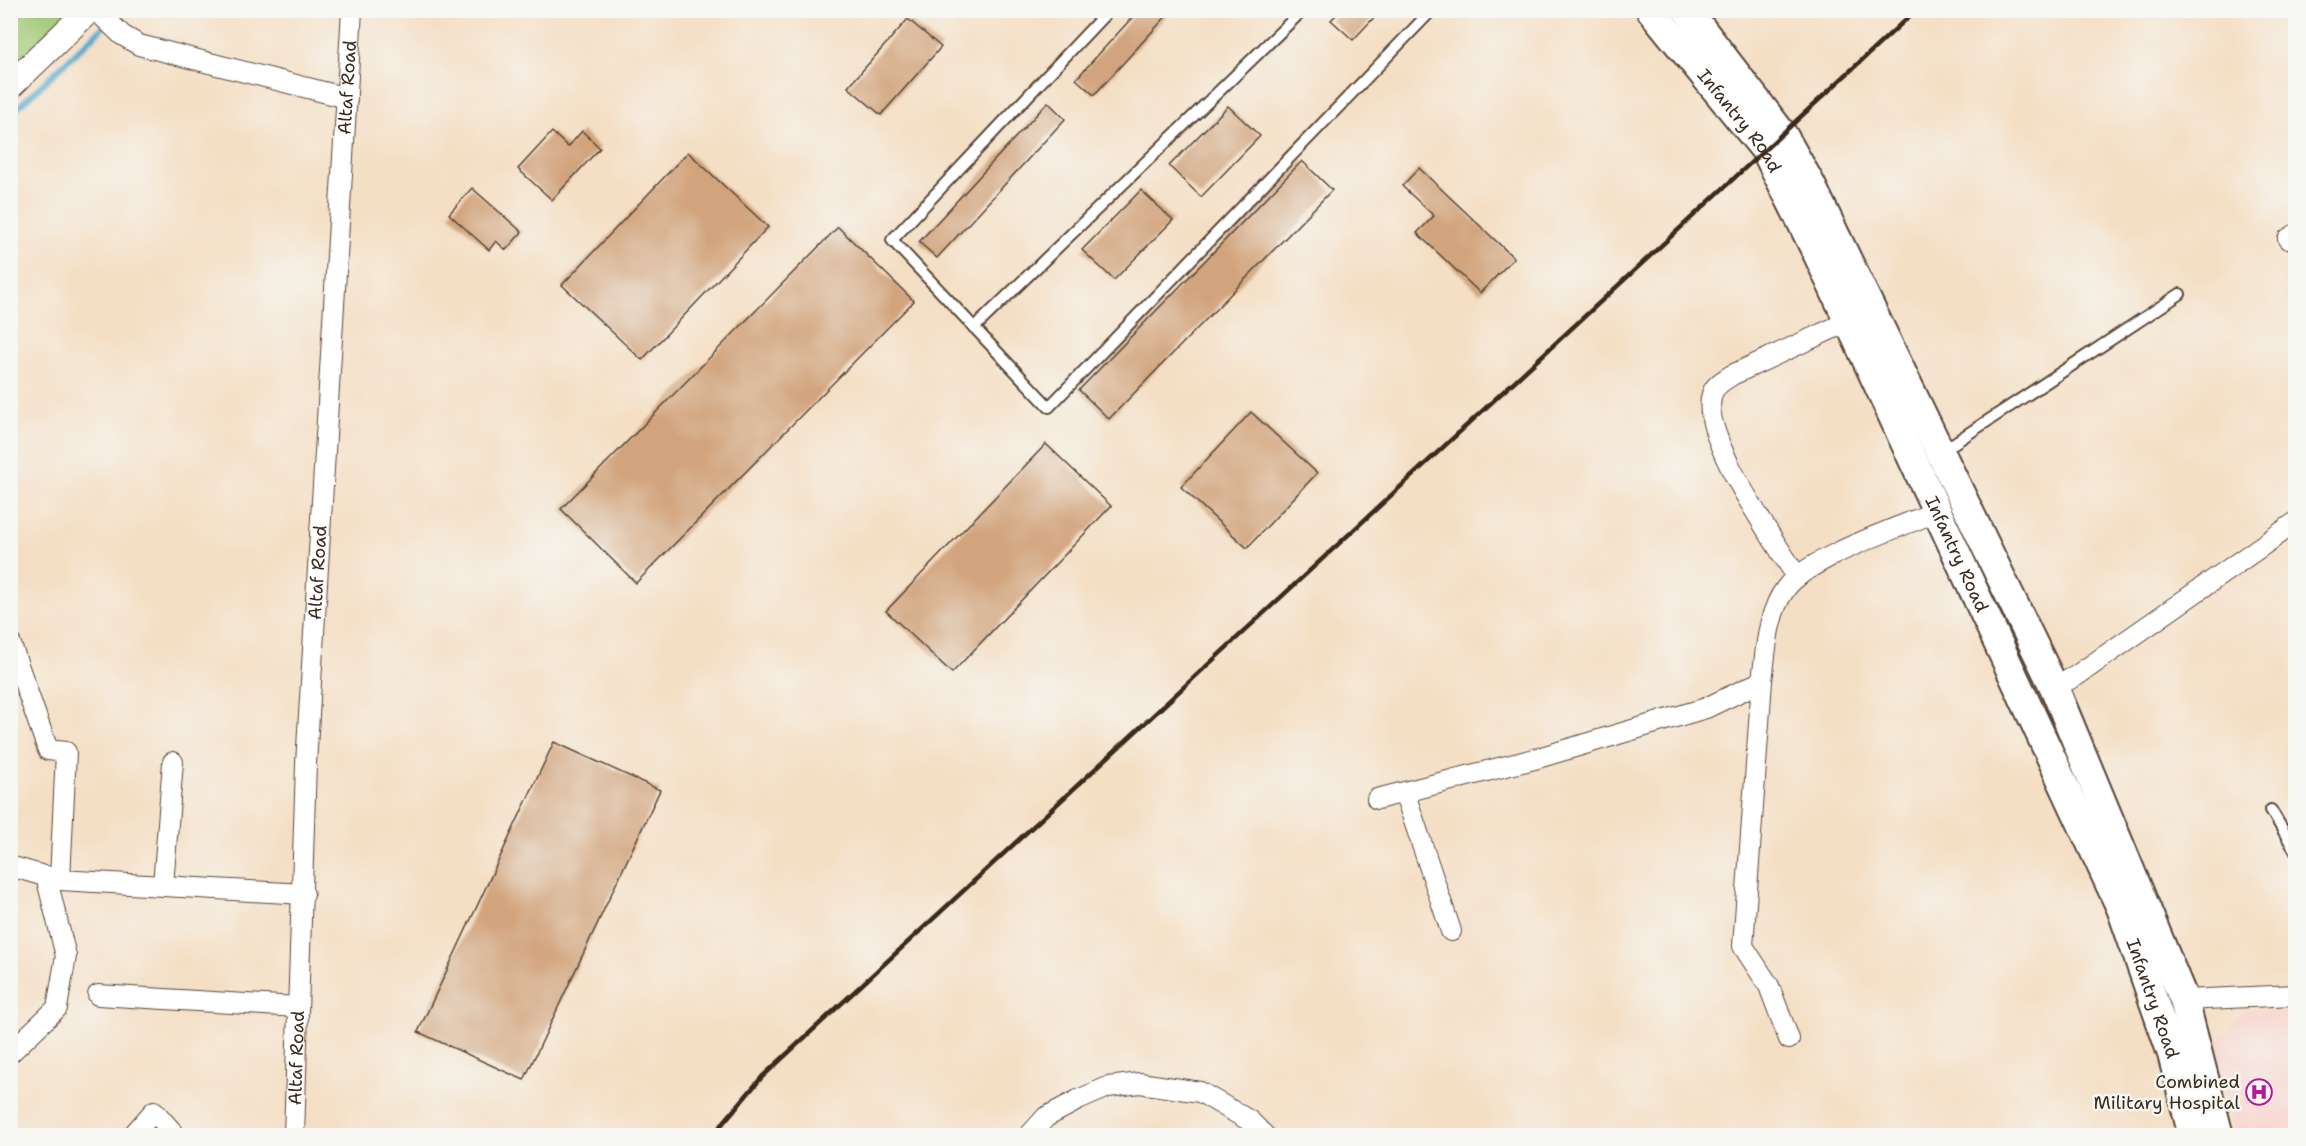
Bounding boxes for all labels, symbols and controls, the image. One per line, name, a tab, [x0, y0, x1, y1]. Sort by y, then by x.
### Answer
street label: Altaf Road	[332, 39, 362, 135]
street label: Infantry Road	[1692, 64, 1787, 177]
street label: Infantry Road	[1920, 492, 1994, 616]
street label: Altaf Road	[303, 525, 333, 621]
street label: Infantry Road	[2121, 935, 2185, 1062]
street label: Altaf Road	[283, 1010, 310, 1106]
place label: Combined Military Hospital	[2094, 1070, 2241, 1115]
hospital icon: Combined Military Hospital	[2244, 1077, 2274, 1107]

